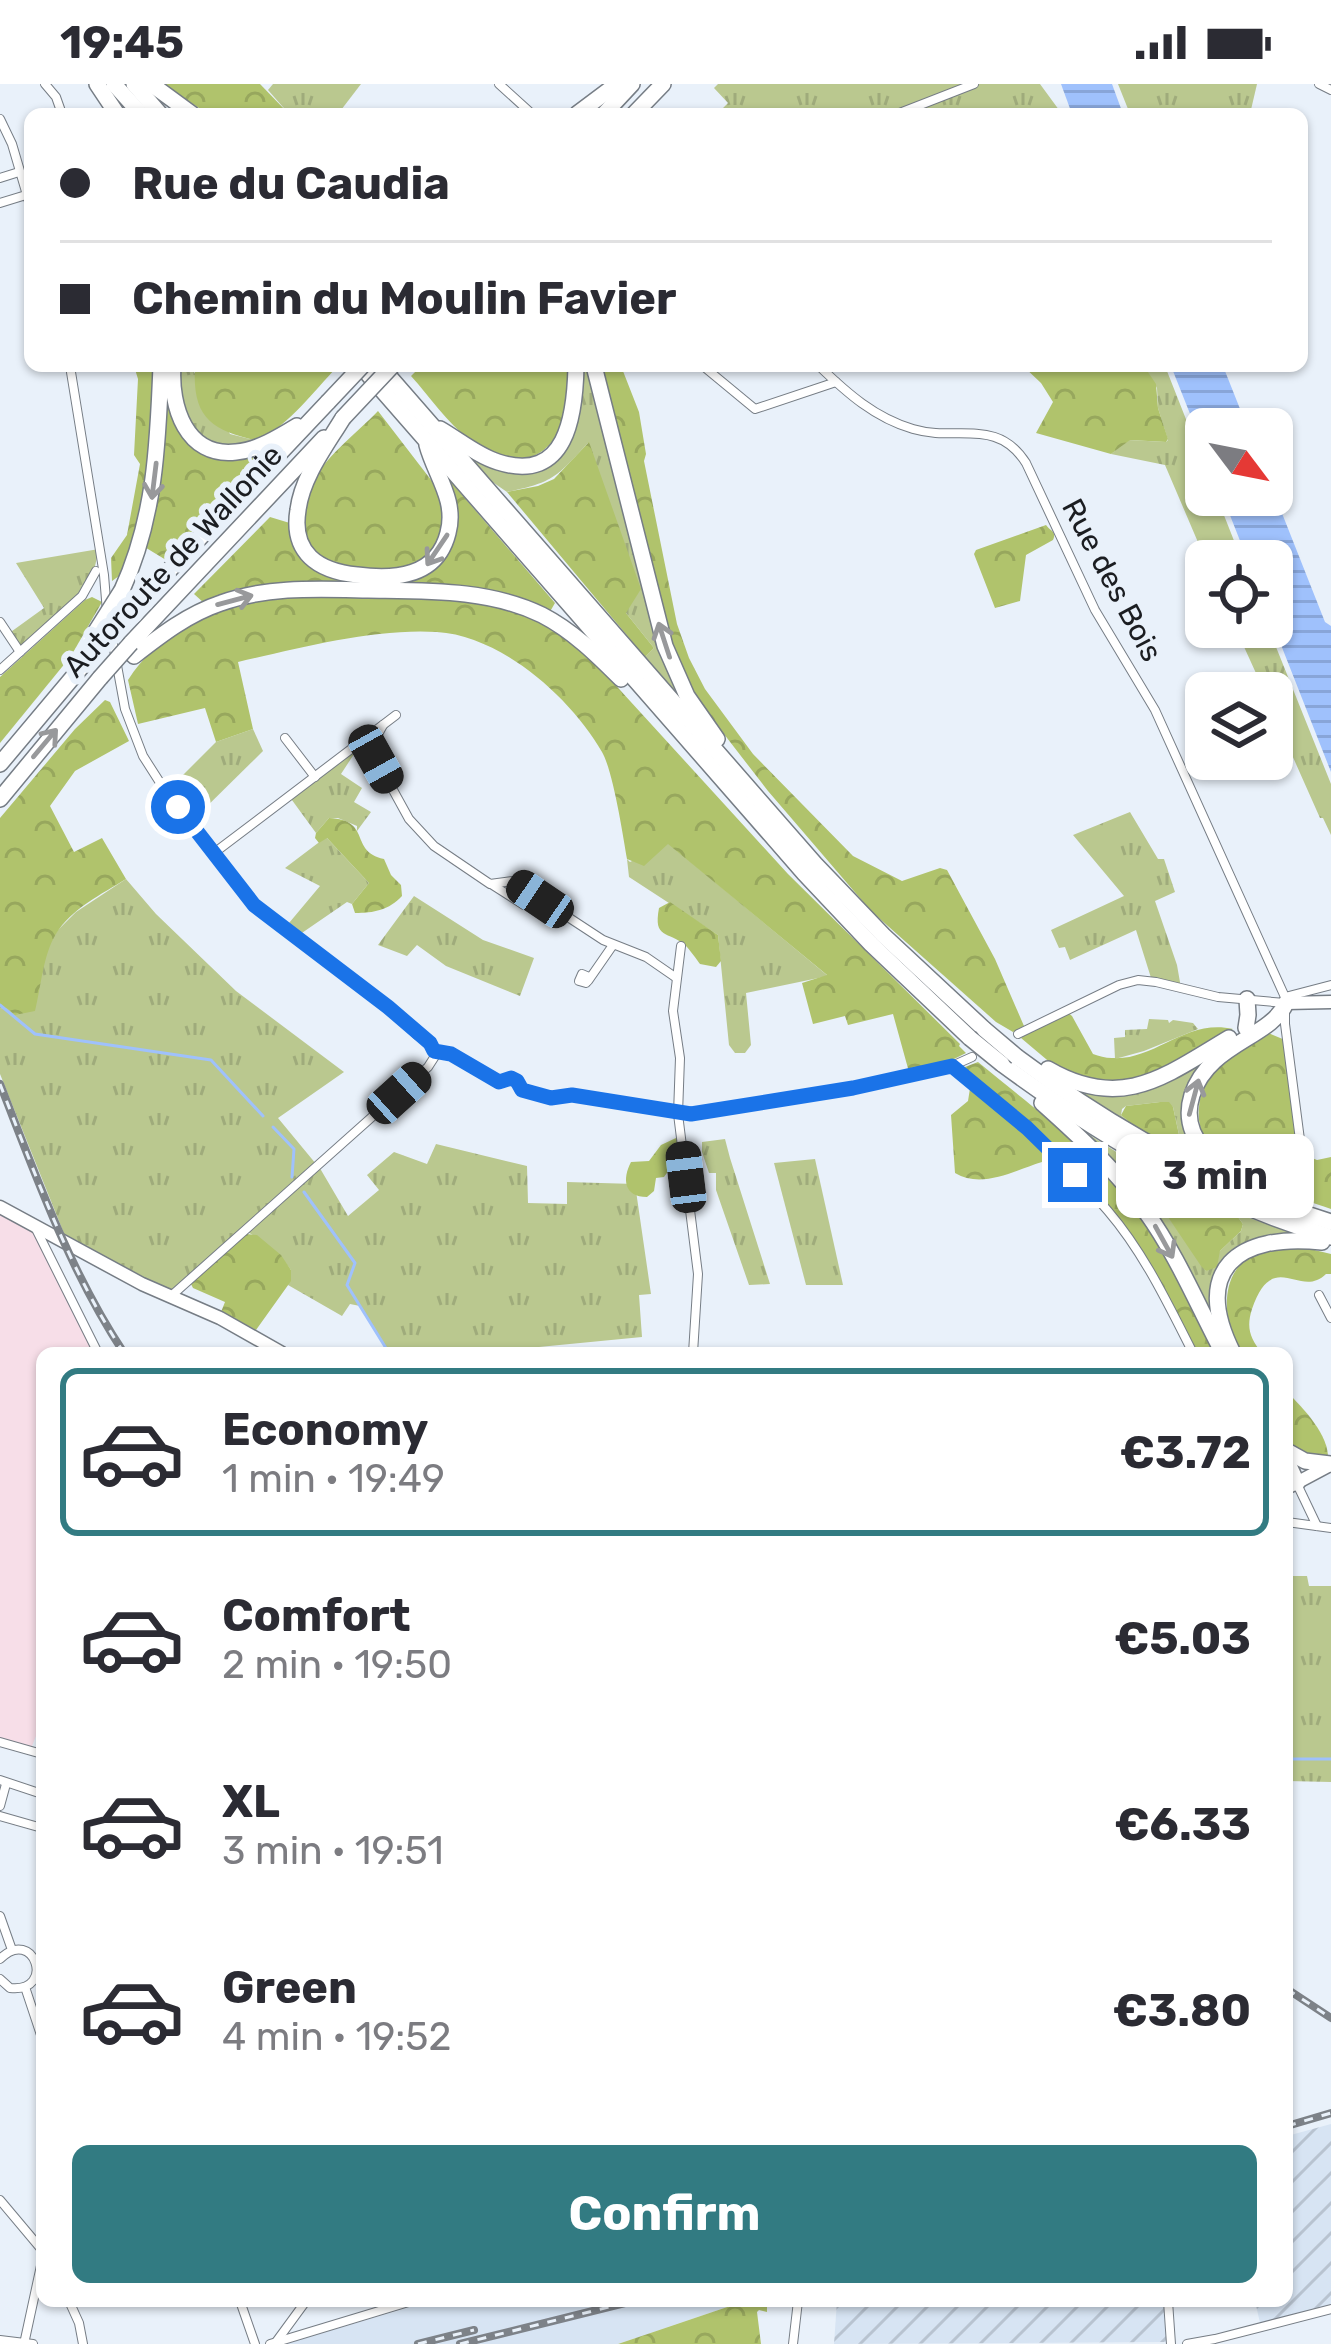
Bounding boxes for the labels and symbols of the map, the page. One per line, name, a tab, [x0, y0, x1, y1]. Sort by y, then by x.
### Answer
north arrow	[1185, 408, 1293, 516]
street label: Autoroute de Wallonie	[56, 437, 290, 685]
one-way arrow	[142, 460, 164, 499]
street label: Rue des Bois	[1054, 493, 1170, 667]
one-way arrow	[424, 533, 449, 566]
one-way arrow	[215, 587, 253, 609]
one-way arrow	[651, 622, 673, 660]
car	[343, 719, 409, 799]
one-way arrow	[31, 728, 58, 759]
route start	[151, 780, 205, 834]
car	[500, 864, 580, 934]
car	[360, 1056, 438, 1130]
one-way arrow	[1185, 1079, 1207, 1117]
callout: 3 min	[1117, 1133, 1315, 1217]
car	[664, 1139, 708, 1215]
route end	[1048, 1148, 1102, 1202]
one-way arrow	[1153, 1224, 1177, 1259]

